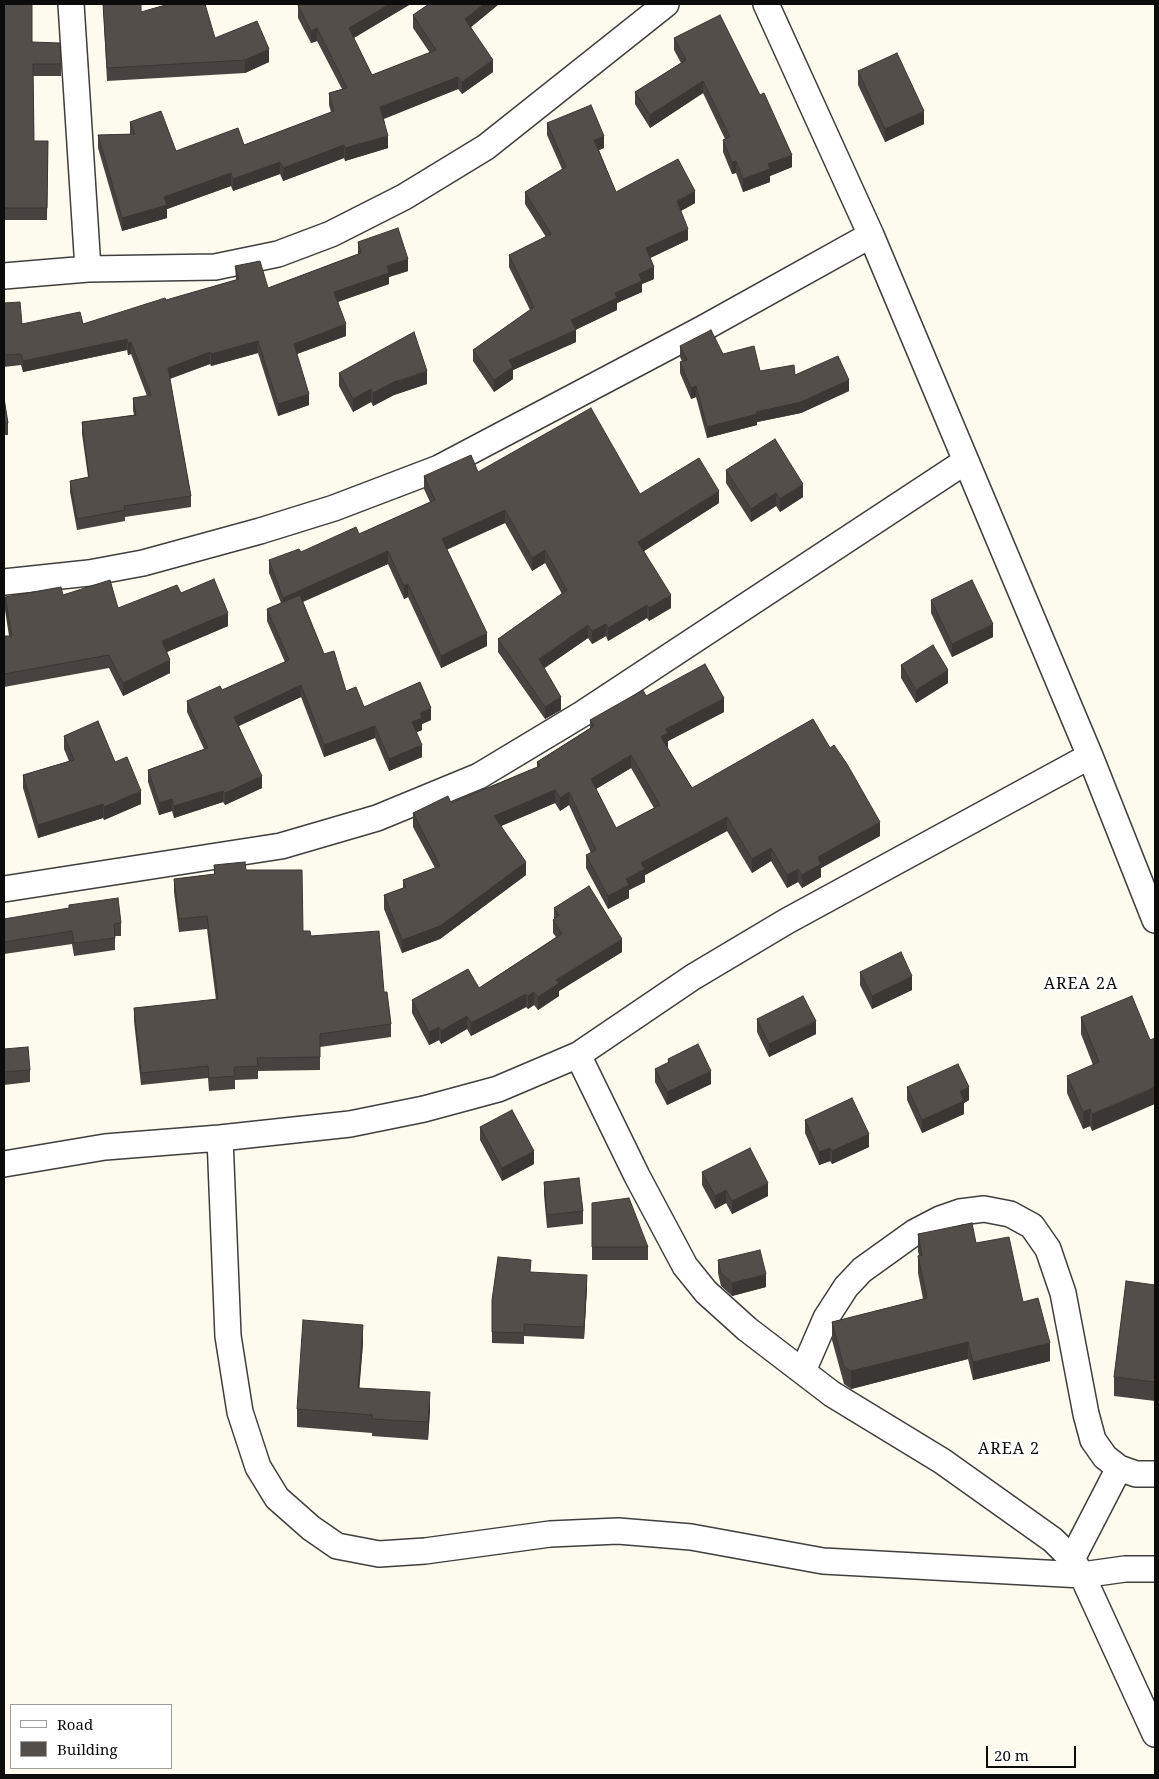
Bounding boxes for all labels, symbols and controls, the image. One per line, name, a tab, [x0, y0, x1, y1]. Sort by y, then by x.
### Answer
district label: AREA 2A	[1043, 974, 1119, 994]
district label: AREA 2	[977, 1439, 1041, 1459]
legend	[10, 1704, 172, 1769]
text: Road	[57, 1714, 93, 1734]
scale bar	[989, 1736, 1079, 1768]
text: Building	[57, 1739, 118, 1759]
text: 20 m	[994, 1745, 1029, 1765]

